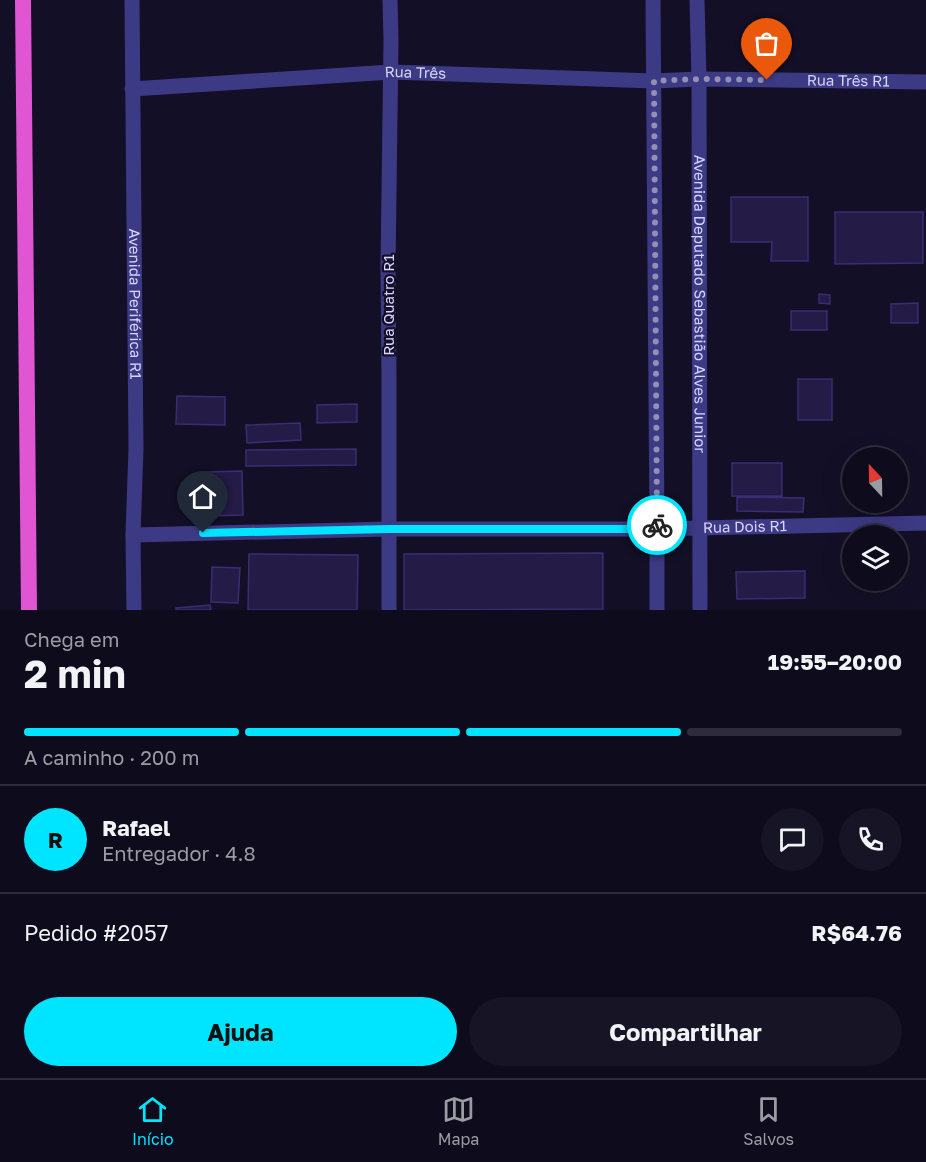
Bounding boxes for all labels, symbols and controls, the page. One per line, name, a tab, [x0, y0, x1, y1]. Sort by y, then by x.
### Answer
pin	[741, 18, 792, 80]
icon: bag	[750, 27, 783, 60]
street label: Rua Três	[384, 62, 447, 82]
street label: Rua Três R1	[807, 70, 890, 90]
street label: Avenida Deputado Sebastião Alves Junior	[691, 155, 710, 453]
street label: Avenida Periférica R1	[126, 228, 145, 379]
street label: Rua Quatro R1	[379, 254, 397, 356]
north arrow	[842, 447, 908, 513]
map controls	[842, 447, 908, 591]
pin	[177, 471, 228, 533]
icon: home	[186, 480, 219, 513]
courier	[627, 495, 687, 555]
icon: bike	[641, 509, 674, 542]
street label: Rua Dois R1	[703, 516, 787, 536]
button: layers	[842, 525, 908, 591]
text: Chega em	[24, 627, 119, 651]
text: 19:55–20:00	[768, 648, 902, 675]
text: 2 min	[24, 650, 126, 697]
text: A caminho · 200 m	[24, 745, 199, 769]
button: chat	[761, 808, 824, 871]
button: phone	[839, 808, 902, 871]
text: Rafael	[102, 814, 170, 841]
text: R	[48, 826, 63, 853]
text: Entregador · 4.8	[102, 841, 256, 865]
text: Pedido #2057	[24, 919, 168, 946]
text: R$64.76	[811, 919, 902, 946]
button: Ajuda	[24, 997, 457, 1066]
button: Compartilhar	[469, 997, 902, 1066]
tab: Início	[132, 1093, 174, 1149]
tab: Mapa	[438, 1093, 479, 1149]
tab: Salvos	[743, 1093, 794, 1149]

